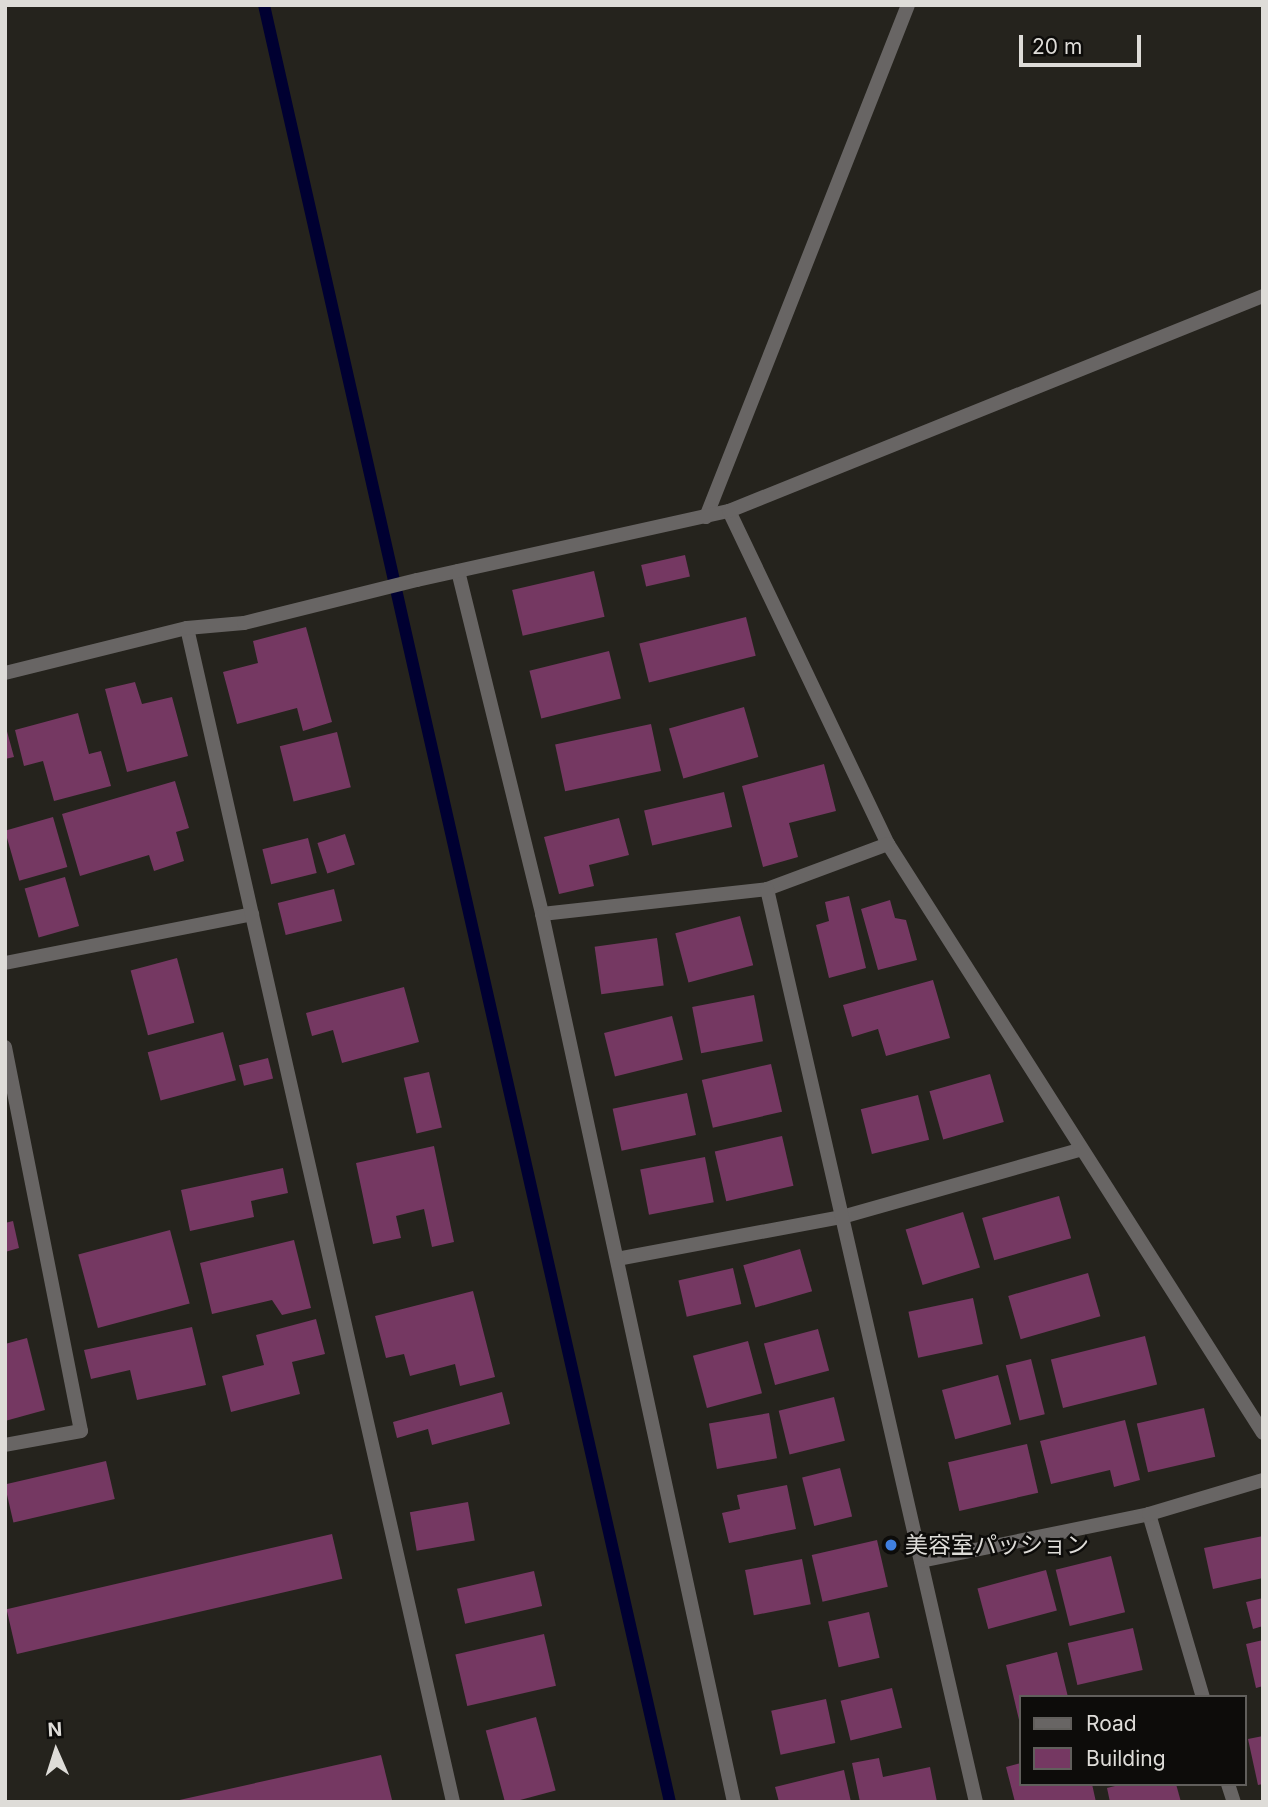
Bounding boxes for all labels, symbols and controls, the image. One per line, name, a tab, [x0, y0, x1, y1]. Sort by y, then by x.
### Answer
scale bar	[1023, 21, 1146, 65]
text: 20 m	[1032, 34, 1082, 59]
place label: 美容室パッション	[905, 1531, 1089, 1559]
marker: 美容室パッション	[883, 1537, 899, 1553]
legend	[1020, 1695, 1247, 1786]
text: Road	[1086, 1711, 1137, 1736]
north arrow	[21, 1716, 91, 1786]
text: N	[47, 1718, 63, 1741]
text: Building	[1086, 1746, 1166, 1771]

